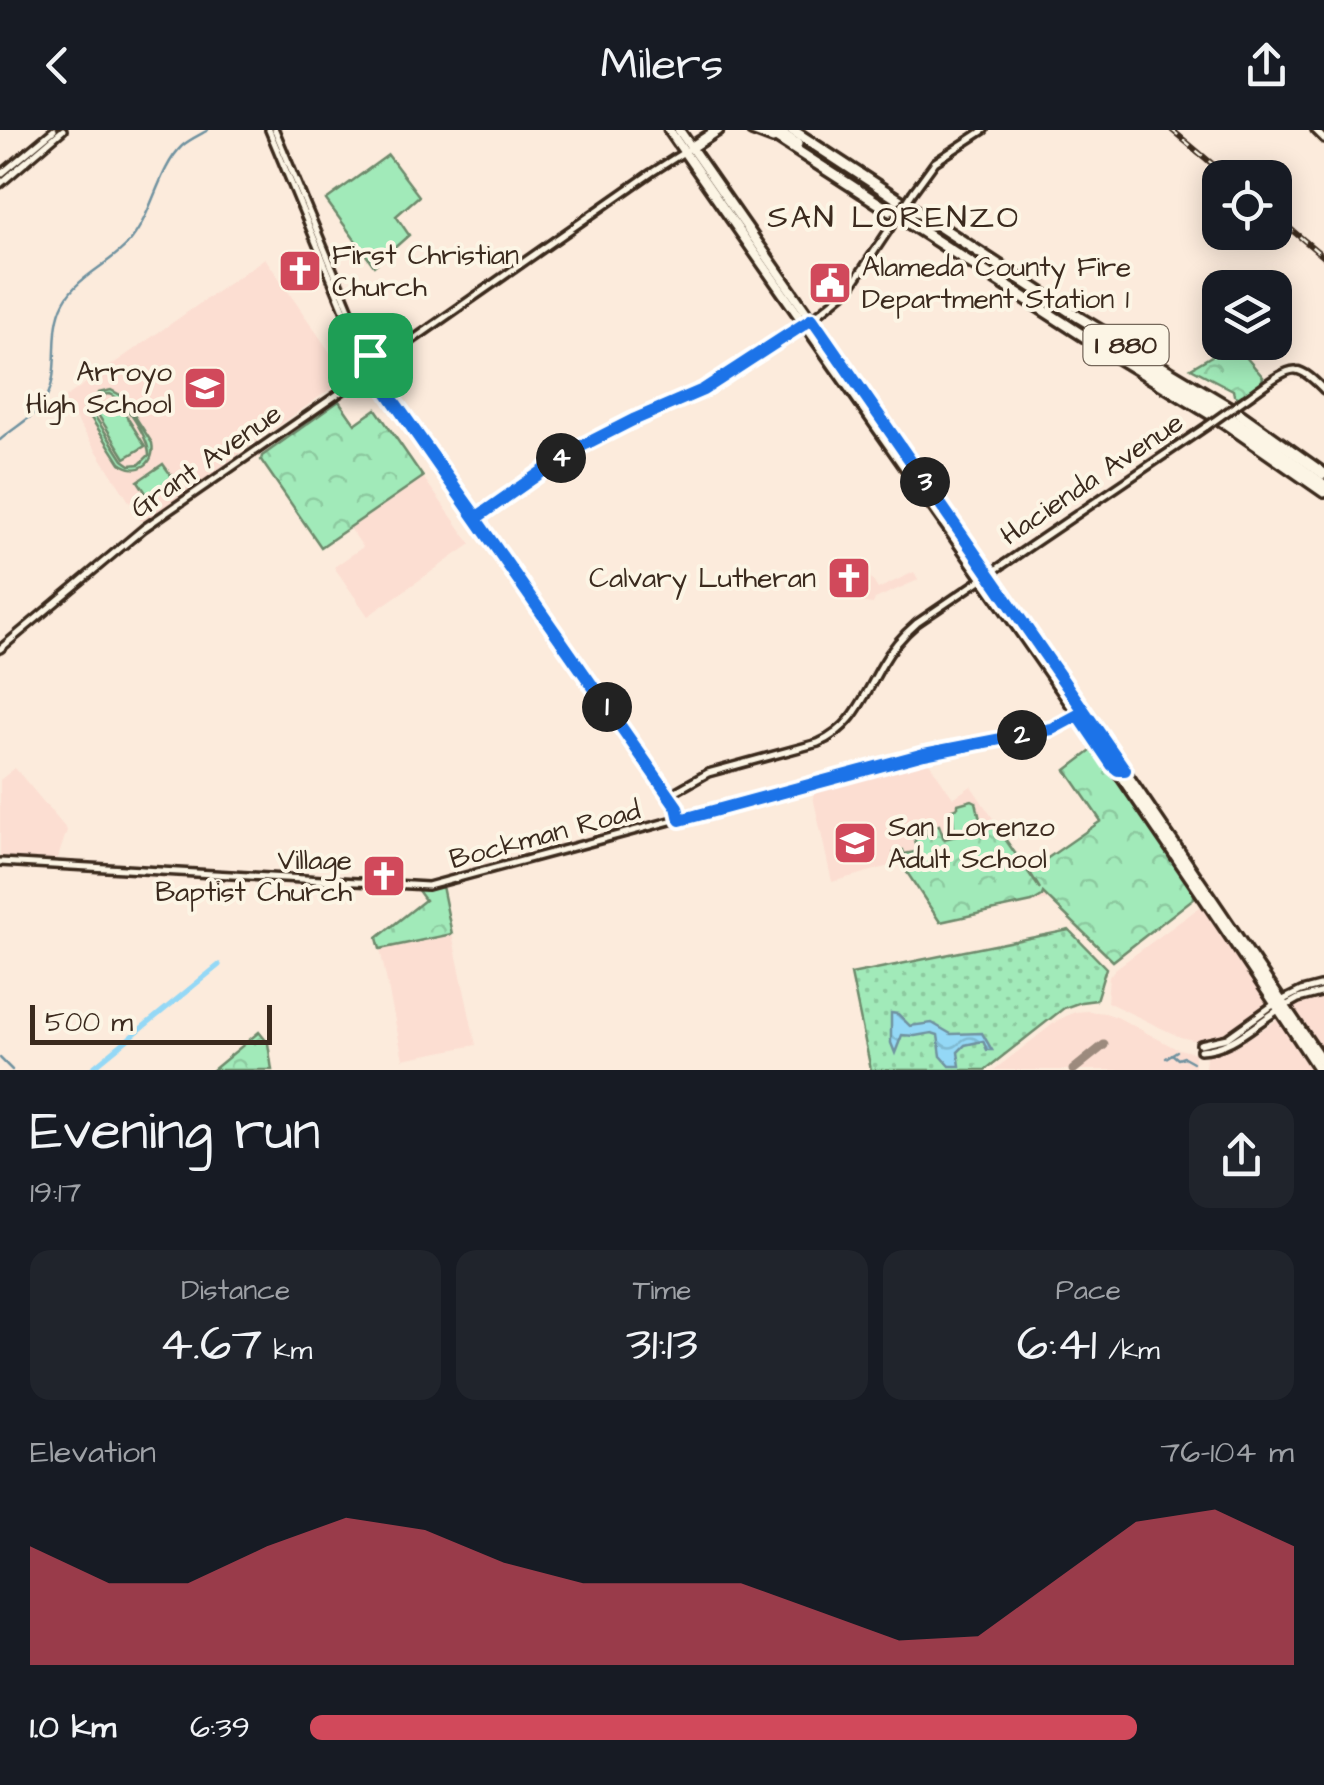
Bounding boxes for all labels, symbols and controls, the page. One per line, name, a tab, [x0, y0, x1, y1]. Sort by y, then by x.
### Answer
text: Milers	[601, 34, 723, 96]
icon: back	[30, 38, 85, 93]
icon: share	[1239, 38, 1294, 93]
map controls	[1202, 160, 1292, 360]
button: locate	[1202, 160, 1292, 250]
district label: SAN LORENZO	[767, 195, 1021, 240]
place label: First Christian Church	[332, 236, 519, 307]
church icon: First Christian Church	[277, 248, 323, 294]
place label: Alameda County Fire Department Station 1	[862, 248, 1131, 319]
public building icon: Alameda County Fire Department Station 1	[807, 260, 853, 306]
button: layers	[1202, 270, 1292, 360]
pin	[328, 313, 413, 398]
road number: I 880	[1084, 325, 1168, 365]
icon: arrive	[343, 328, 398, 383]
place label: Arroyo High School	[26, 353, 172, 425]
school or university icon: Arroyo High School	[182, 365, 228, 411]
street label: Grant Avenue	[122, 394, 290, 528]
street label: Hacienda Avenue	[993, 403, 1191, 555]
pin: 4	[536, 433, 586, 483]
text: 4	[551, 438, 571, 477]
pin: 3	[900, 457, 950, 507]
text: 3	[918, 462, 932, 501]
church icon: Calvary Lutheran	[826, 555, 872, 601]
place label: Calvary Lutheran	[589, 559, 816, 600]
pin: 1	[582, 682, 632, 732]
text: 1	[605, 687, 609, 726]
pin: 2	[997, 710, 1047, 760]
text: 2	[1014, 715, 1030, 754]
street label: Bockman Road	[445, 791, 645, 879]
place label: San Lorenzo Adult School	[888, 808, 1055, 879]
school or university icon: San Lorenzo Adult School	[832, 820, 878, 866]
place label: Village Baptist Church	[155, 841, 352, 912]
church icon: Village Baptist Church	[361, 853, 407, 899]
scale bar	[30, 1000, 272, 1044]
text: 500 m	[45, 1003, 133, 1042]
text: Evening run	[30, 1094, 320, 1170]
button: share	[1189, 1103, 1294, 1208]
text: 19:17	[30, 1170, 81, 1215]
text: Distance	[181, 1271, 290, 1310]
text: Time	[633, 1271, 691, 1310]
text: Pace	[1056, 1271, 1121, 1310]
text: 4.67	[159, 1310, 262, 1379]
text: 31:13	[626, 1310, 698, 1379]
text: 6:41	[1017, 1310, 1097, 1379]
text: km	[262, 1331, 312, 1370]
text: /km	[1097, 1331, 1160, 1370]
text: Elevation	[30, 1430, 156, 1475]
text: 76–104 m	[1161, 1430, 1294, 1475]
text: 1.0 km	[30, 1705, 116, 1750]
text: 6:39	[190, 1705, 250, 1750]

